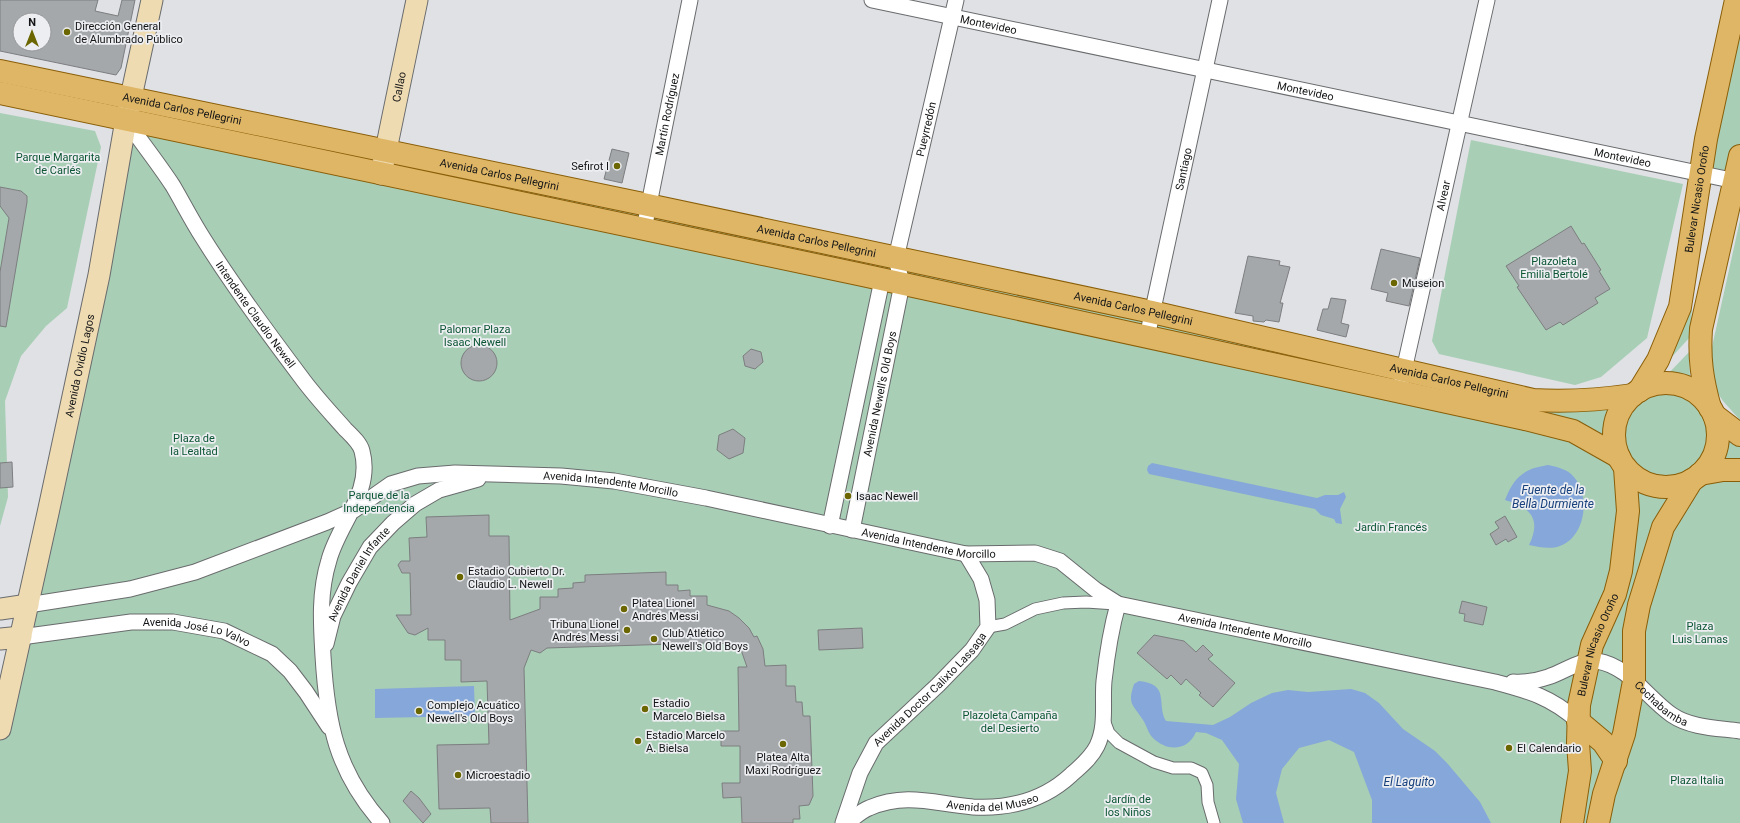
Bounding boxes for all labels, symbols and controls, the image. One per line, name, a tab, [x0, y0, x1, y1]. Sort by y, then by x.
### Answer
north arrow	[12, 12, 52, 52]
street label: Montevideo	[959, 12, 1018, 37]
text: N	[28, 16, 36, 29]
place label: Dirección General de Alumbrado Público	[75, 20, 183, 46]
marker: Dirección General de Alumbrado Público	[62, 27, 72, 37]
street label: Callao	[390, 70, 409, 103]
street label: Martín Rodríguez	[652, 71, 682, 157]
street label: Montevideo	[1276, 79, 1335, 103]
street label: Avenida Carlos Pellegrini	[121, 90, 243, 127]
street label: Pueyrredón	[913, 100, 939, 158]
street label: Bulevar Nicasio Oroño	[1682, 144, 1711, 254]
street label: Montevideo	[1593, 145, 1652, 170]
street label: Santiago	[1172, 146, 1194, 191]
park label: Parque Margarita de Carlés	[16, 151, 100, 177]
street label: Avenida Carlos Pellegrini	[439, 156, 560, 193]
place label: Sefirot I	[571, 160, 609, 173]
marker: Sefirot I	[612, 161, 622, 171]
street label: Alvear	[1433, 179, 1453, 212]
street label: Avenida Carlos Pellegrini	[756, 222, 877, 260]
park label: Plazoleta Emilia Bertolé	[1520, 255, 1588, 281]
street label: Intendente Claudio Newell	[213, 259, 298, 370]
place label: Museion	[1402, 277, 1444, 290]
marker: Museion	[1389, 278, 1399, 288]
street label: Avenida Carlos Pellegrini	[1073, 289, 1194, 328]
street label: Avenida Ovidio Lagos	[62, 312, 97, 418]
park label: Palomar Plaza Isaac Newell	[440, 323, 510, 349]
street label: Avenida Newell's Old Boys	[861, 329, 899, 458]
street label: Avenida Carlos Pellegrini	[1389, 361, 1510, 401]
park label: Plaza de la Lealtad	[170, 432, 218, 458]
street label: Avenida Intendente Morcillo	[543, 469, 679, 499]
water label: Fuente de la Bella Durmiente	[1512, 483, 1594, 511]
park label: Parque de la Independencia	[343, 489, 415, 515]
place label: Isaac Newell	[856, 490, 918, 503]
marker: Isaac Newell	[843, 491, 853, 501]
park label: Jardín Francés	[1355, 521, 1427, 534]
street label: Avenida Daniel Infante	[325, 524, 392, 623]
street label: Avenida Intendente Morcillo	[860, 525, 996, 561]
place label: Estadio Cubierto Dr. Claudio L. Newell	[468, 565, 565, 591]
marker: Estadio Cubierto Dr. Claudio L. Newell	[455, 572, 465, 582]
street label: Bulevar Nicasio Oroño	[1575, 591, 1621, 698]
place label: Platea Lionel Andrés Messi	[632, 597, 699, 623]
marker: Platea Lionel Andrés Messi	[619, 604, 629, 614]
street label: Avenida Intendente Morcillo	[1177, 610, 1313, 651]
street label: Avenida José Lo Valvo	[143, 616, 252, 649]
place label: Tribuna Lionel Andrés Messi	[550, 618, 619, 644]
park label: Plaza Luis Lamas	[1672, 620, 1728, 646]
marker: Tribuna Lionel Andrés Messi	[622, 625, 632, 635]
place label: Club Atlético Newell's Old Boys	[662, 627, 748, 653]
street label: Avenida Doctor Calixto Lassaga	[871, 630, 989, 749]
marker: Club Atlético Newell's Old Boys	[649, 634, 659, 644]
street label: Cochabamba	[1632, 678, 1690, 729]
place label: Estadio Marcelo Bielsa	[653, 697, 725, 723]
place label: Complejo Acuático Newell's Old Boys	[427, 699, 520, 725]
marker: Estadio Marcelo Bielsa	[640, 704, 650, 714]
marker: Complejo Acuático Newell's Old Boys	[414, 706, 424, 716]
park label: Plazoleta Campaña del Desierto	[962, 709, 1058, 735]
place label: Estadio Marcelo A. Bielsa	[646, 729, 725, 755]
marker: Estadio Marcelo A. Bielsa	[633, 736, 643, 746]
marker: Platea Alta Maxi Rodríguez	[778, 739, 788, 749]
place label: El Calendario	[1517, 742, 1581, 755]
marker: El Calendario	[1504, 743, 1514, 753]
place label: Platea Alta Maxi Rodríguez	[745, 751, 821, 777]
place label: Microestadio	[466, 769, 530, 782]
marker: Microestadio	[453, 770, 463, 780]
park label: Plaza Italia	[1670, 774, 1724, 787]
water label: El Laguito	[1383, 775, 1435, 789]
street label: Avenida del Museo	[946, 791, 1040, 814]
park label: Jardín de los Niños	[1105, 793, 1151, 819]

